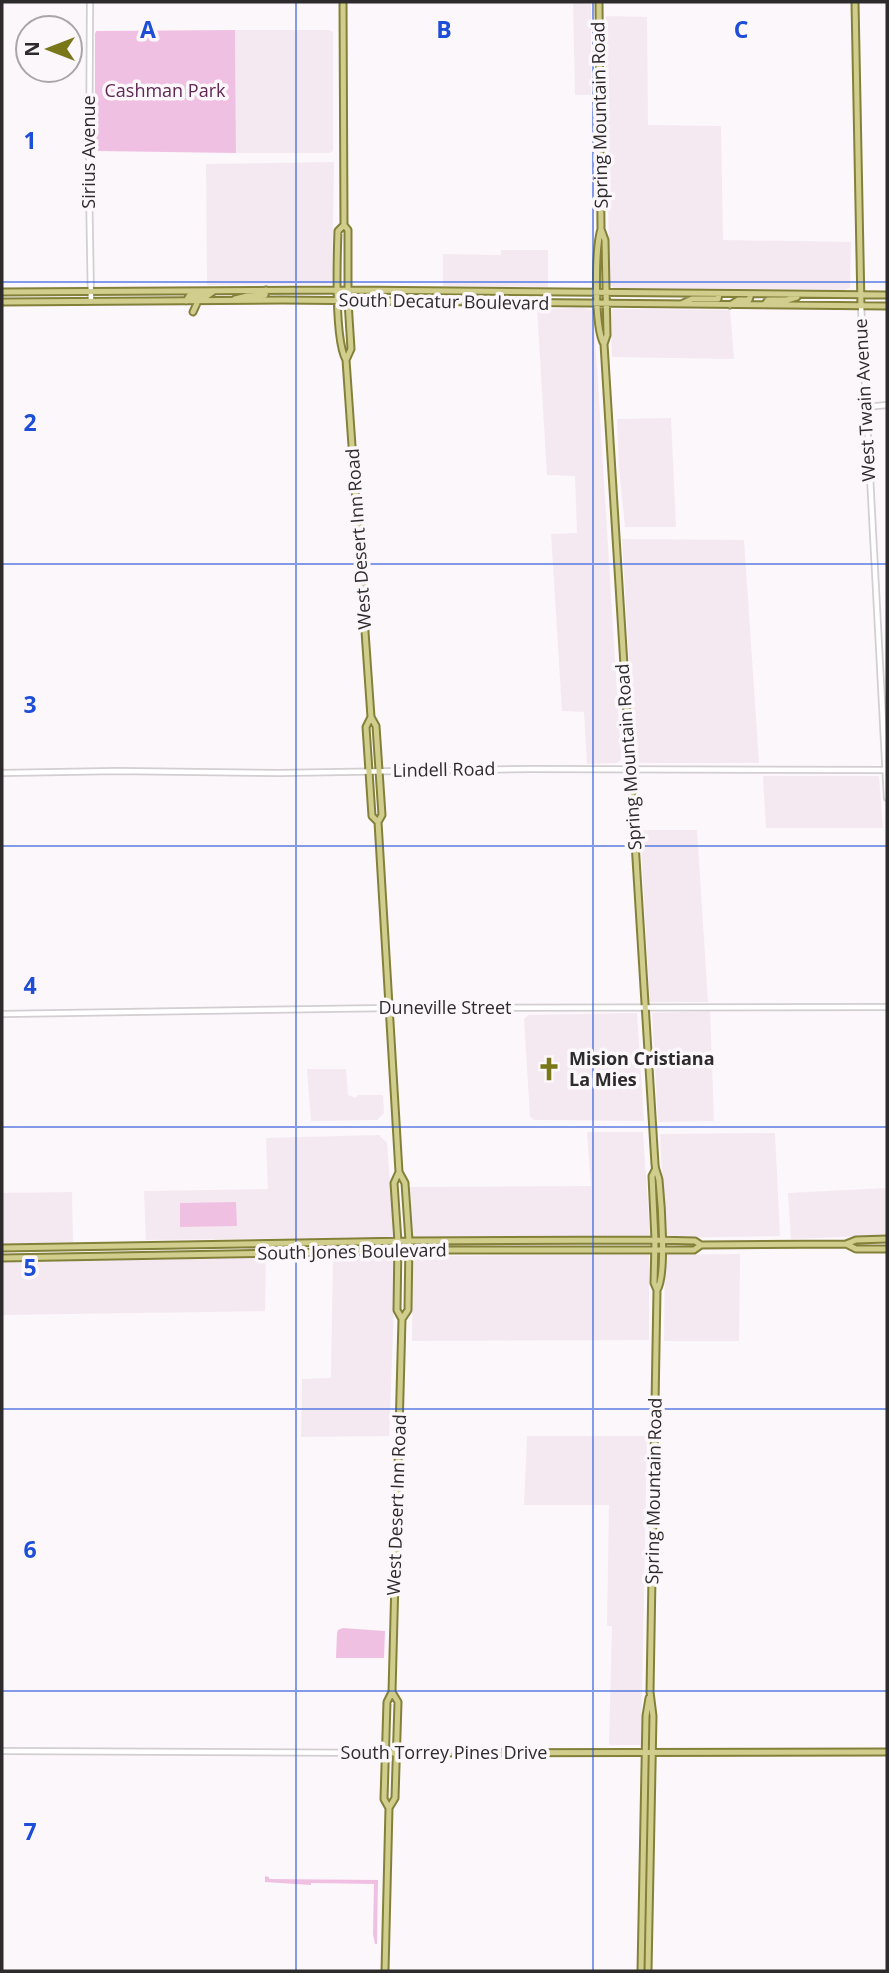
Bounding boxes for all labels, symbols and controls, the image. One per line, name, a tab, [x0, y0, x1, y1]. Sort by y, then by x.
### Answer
text: A	[140, 13, 156, 45]
text: B	[436, 13, 452, 45]
text: C	[734, 13, 748, 45]
north arrow	[14, 14, 84, 84]
street label: Spring Mountain Road	[585, 21, 613, 209]
text: N	[19, 41, 45, 57]
park label: Cashman Park	[105, 78, 226, 102]
street label: Sirius Avenue	[76, 95, 100, 209]
text: 1	[23, 124, 37, 156]
street label: South Decatur Boulevard	[338, 287, 550, 315]
street label: West Twain Avenue	[848, 318, 880, 482]
text: 2	[23, 406, 37, 438]
street label: West Desert Inn Road	[340, 448, 376, 630]
street label: Spring Mountain Road	[610, 663, 646, 851]
text: 3	[23, 688, 37, 720]
street label: Lindell Road	[392, 756, 496, 782]
text: 4	[23, 969, 37, 1001]
street label: Duneville Street	[379, 995, 511, 1019]
place label: Mision Cristiana La Mies	[569, 1046, 715, 1091]
church icon: Mision Cristiana La Mies	[535, 1055, 563, 1083]
street label: South Jones Boulevard	[257, 1237, 447, 1265]
text: 5	[23, 1251, 37, 1283]
street label: Spring Mountain Road	[639, 1397, 667, 1585]
street label: West Desert Inn Road	[381, 1414, 411, 1596]
text: 6	[23, 1533, 37, 1565]
street label: South Torrey Pines Drive	[341, 1740, 547, 1764]
text: 7	[23, 1815, 37, 1847]

